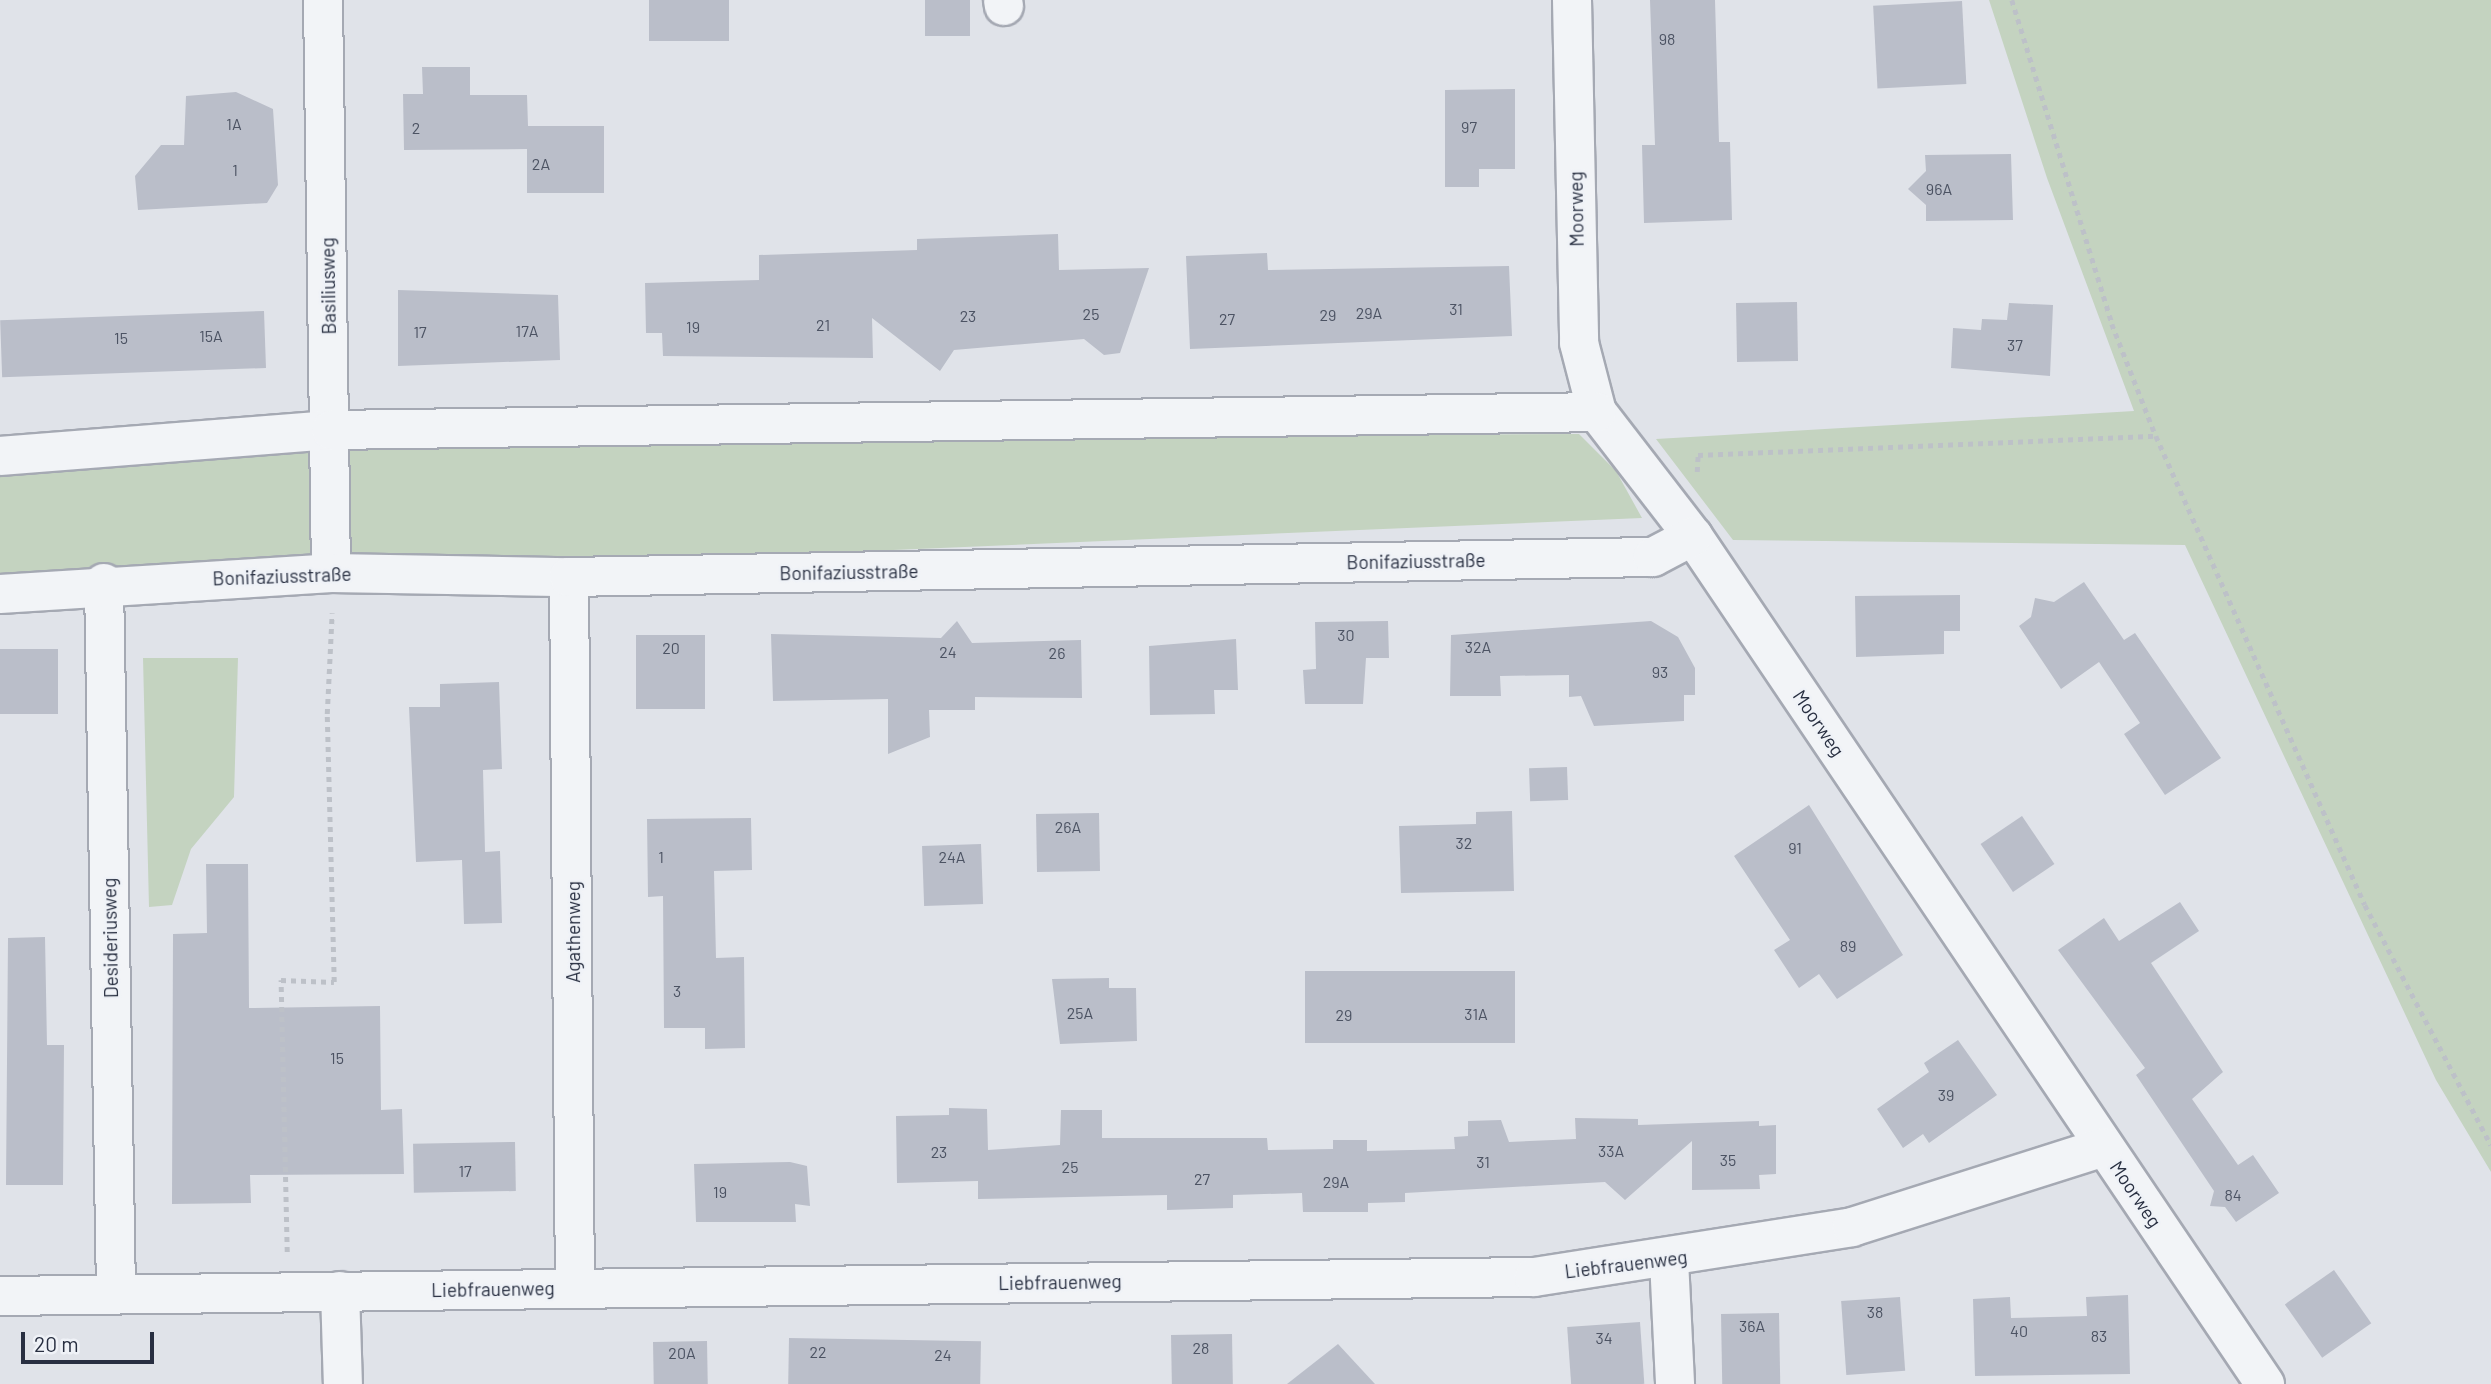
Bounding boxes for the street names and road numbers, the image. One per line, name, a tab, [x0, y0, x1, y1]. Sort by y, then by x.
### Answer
street label: Moorweg	[1564, 171, 1588, 247]
street label: Basiliusweg	[316, 237, 340, 335]
street label: Bonifaziusstraße	[1346, 548, 1486, 574]
street label: Bonifaziusstraße	[779, 559, 919, 585]
street label: Bonifaziusstraße	[212, 562, 352, 590]
street label: Moorweg	[1788, 685, 1850, 761]
street label: Desideriusweg	[98, 878, 122, 998]
street label: Agathenweg	[562, 881, 584, 983]
street label: Moorweg	[2105, 1156, 2167, 1232]
street label: Liebfrauenweg	[1563, 1245, 1689, 1283]
street label: Liebfrauenweg	[998, 1270, 1122, 1294]
street label: Liebfrauenweg	[431, 1277, 555, 1301]

